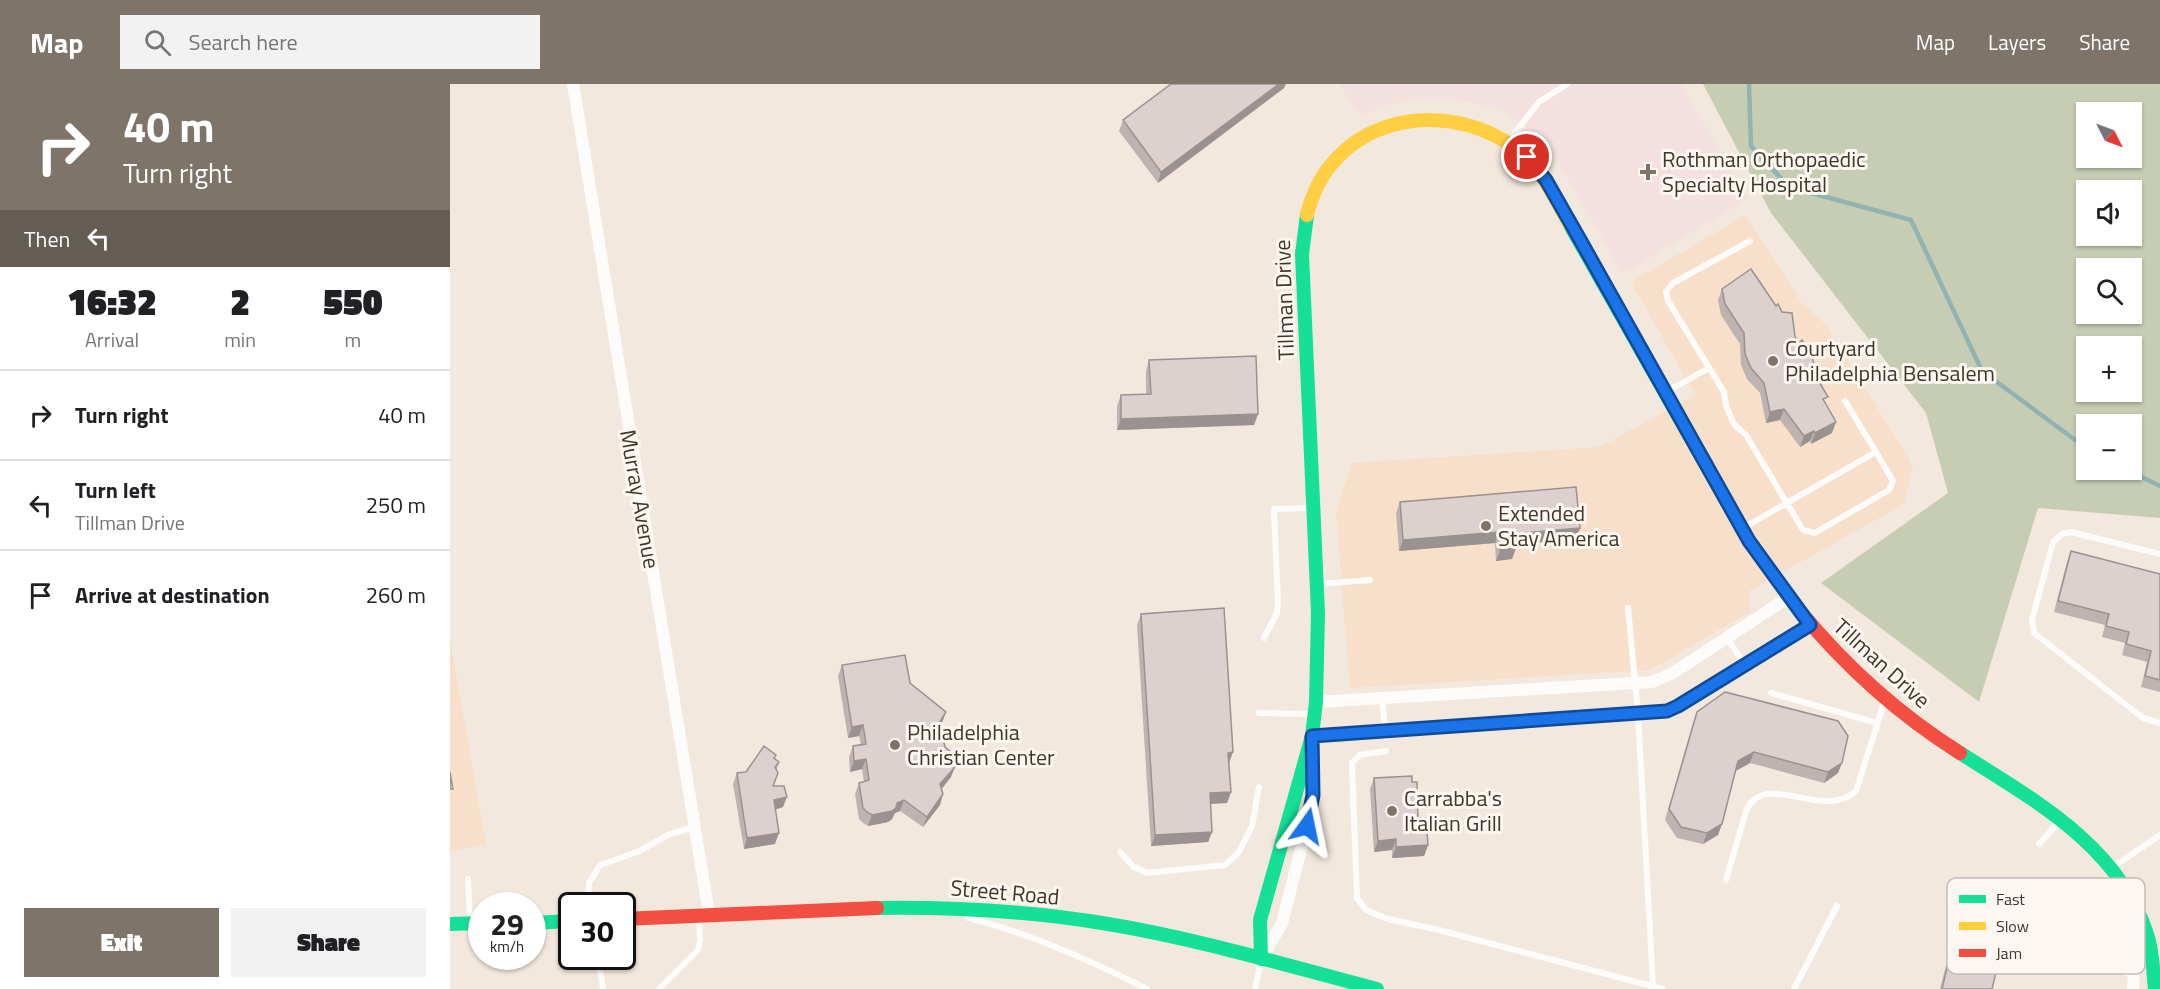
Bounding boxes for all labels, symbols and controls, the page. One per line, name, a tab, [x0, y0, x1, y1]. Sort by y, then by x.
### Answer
search box	[120, 15, 540, 69]
text: Map	[30, 21, 84, 64]
text: Search here	[189, 25, 298, 59]
icon: search	[141, 26, 174, 59]
text: Map	[1916, 26, 1955, 58]
text: Layers	[1988, 26, 2046, 58]
text: Share	[2079, 26, 2130, 58]
text: 40 m	[123, 94, 215, 158]
north arrow	[2076, 102, 2142, 168]
map controls	[2076, 102, 2142, 480]
icon: right	[24, 108, 102, 186]
pin	[1501, 131, 1552, 182]
icon: arrive	[1510, 140, 1543, 173]
place label: Rothman Orthopaedic Specialty Hospital	[1662, 142, 1866, 201]
text: Turn right	[123, 152, 232, 193]
marker: Rothman Orthopaedic Specialty Hospital	[1639, 163, 1657, 181]
button: sound	[2076, 180, 2142, 246]
text: Then	[24, 222, 70, 256]
icon: left	[82, 222, 115, 255]
street label: Tillman Drive	[1265, 239, 1303, 361]
button: search	[2076, 258, 2142, 324]
text: 16:32	[67, 274, 157, 329]
text: 2	[230, 274, 250, 329]
text: 550	[323, 274, 383, 329]
text: Arrival	[85, 324, 139, 355]
text: min	[224, 324, 256, 355]
text: m	[345, 324, 361, 355]
place label: Courtyard Philadelphia Bensalem	[1785, 331, 1995, 390]
button: +	[2076, 336, 2142, 402]
marker: Courtyard Philadelphia Bensalem	[1766, 354, 1780, 368]
text: Turn right	[75, 398, 169, 432]
text: 40 m	[378, 398, 426, 432]
icon: right	[24, 399, 57, 432]
button: −	[2076, 414, 2142, 480]
street label: Murray Avenue	[611, 427, 669, 571]
text: Turn left	[75, 473, 156, 507]
text: 250 m	[366, 488, 426, 522]
icon: left	[24, 489, 57, 522]
place label: Extended Stay America	[1498, 496, 1620, 555]
text: Tillman Drive	[75, 507, 185, 538]
marker: Extended Stay America	[1479, 519, 1493, 533]
text: Arrive at destination	[75, 578, 270, 612]
text: 260 m	[366, 578, 426, 612]
icon: arrive	[24, 579, 57, 612]
street label: Tillman Drive	[1826, 610, 1938, 716]
place label: Philadelphia Christian Center	[907, 715, 1055, 774]
marker: Philadelphia Christian Center	[888, 738, 902, 752]
place label: Carrabba's Italian Grill	[1404, 781, 1502, 840]
position arrow	[1275, 794, 1339, 858]
marker: Carrabba's Italian Grill	[1385, 804, 1399, 818]
street label: Street Road	[949, 870, 1061, 914]
legend	[1947, 878, 2145, 974]
text: Fast	[1996, 887, 2025, 911]
speed limit sign: 30	[558, 892, 636, 970]
text: 29	[490, 901, 524, 947]
button: Exit	[24, 908, 219, 977]
button: Share	[231, 908, 426, 977]
text: Slow	[1996, 914, 2029, 938]
text: km/h	[490, 935, 524, 958]
text: Jam	[1996, 941, 2022, 965]

